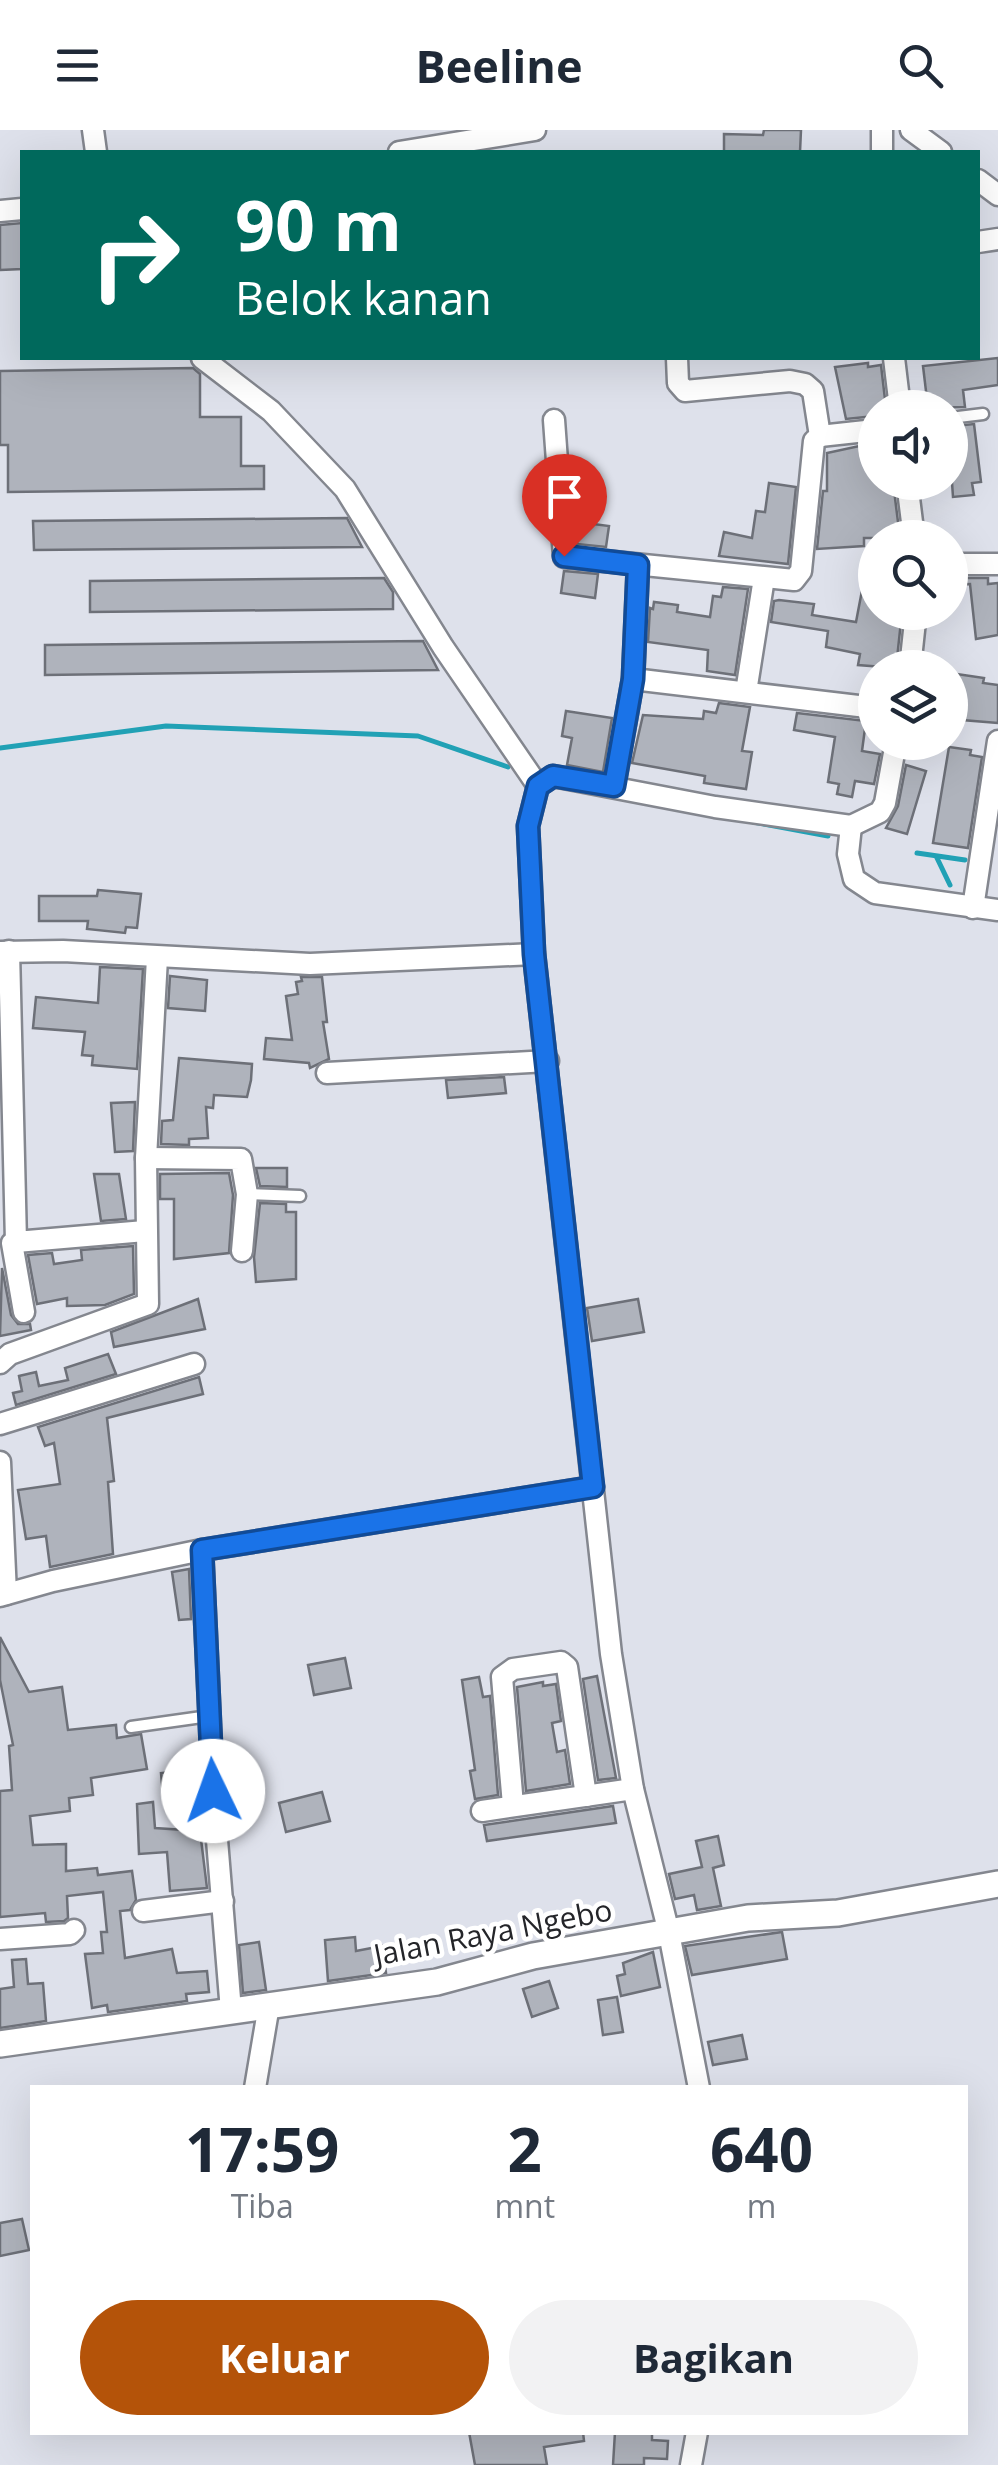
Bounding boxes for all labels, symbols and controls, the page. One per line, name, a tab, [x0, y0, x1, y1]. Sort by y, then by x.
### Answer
text: Beeline	[415, 35, 583, 96]
icon: menu	[50, 38, 105, 93]
icon: search	[893, 38, 948, 93]
text: 90 m	[235, 176, 402, 272]
icon: right	[70, 190, 200, 320]
text: Belok kanan	[235, 267, 492, 328]
map controls	[858, 390, 968, 760]
button: sound	[858, 390, 968, 500]
pin	[522, 454, 607, 557]
icon: arrive	[537, 469, 592, 524]
button: search	[858, 520, 968, 630]
button: layers	[858, 650, 968, 760]
position arrow	[161, 1739, 265, 1843]
street label: Jalan Raya Ngebo	[367, 1888, 615, 1975]
text: 17:59	[185, 2108, 339, 2190]
text: 2	[508, 2108, 542, 2190]
text: 640	[710, 2108, 813, 2190]
text: Tiba	[231, 2184, 294, 2227]
text: mnt	[494, 2184, 555, 2227]
text: m	[747, 2184, 776, 2227]
button: Keluar	[80, 2300, 489, 2415]
button: Bagikan	[509, 2300, 918, 2415]

